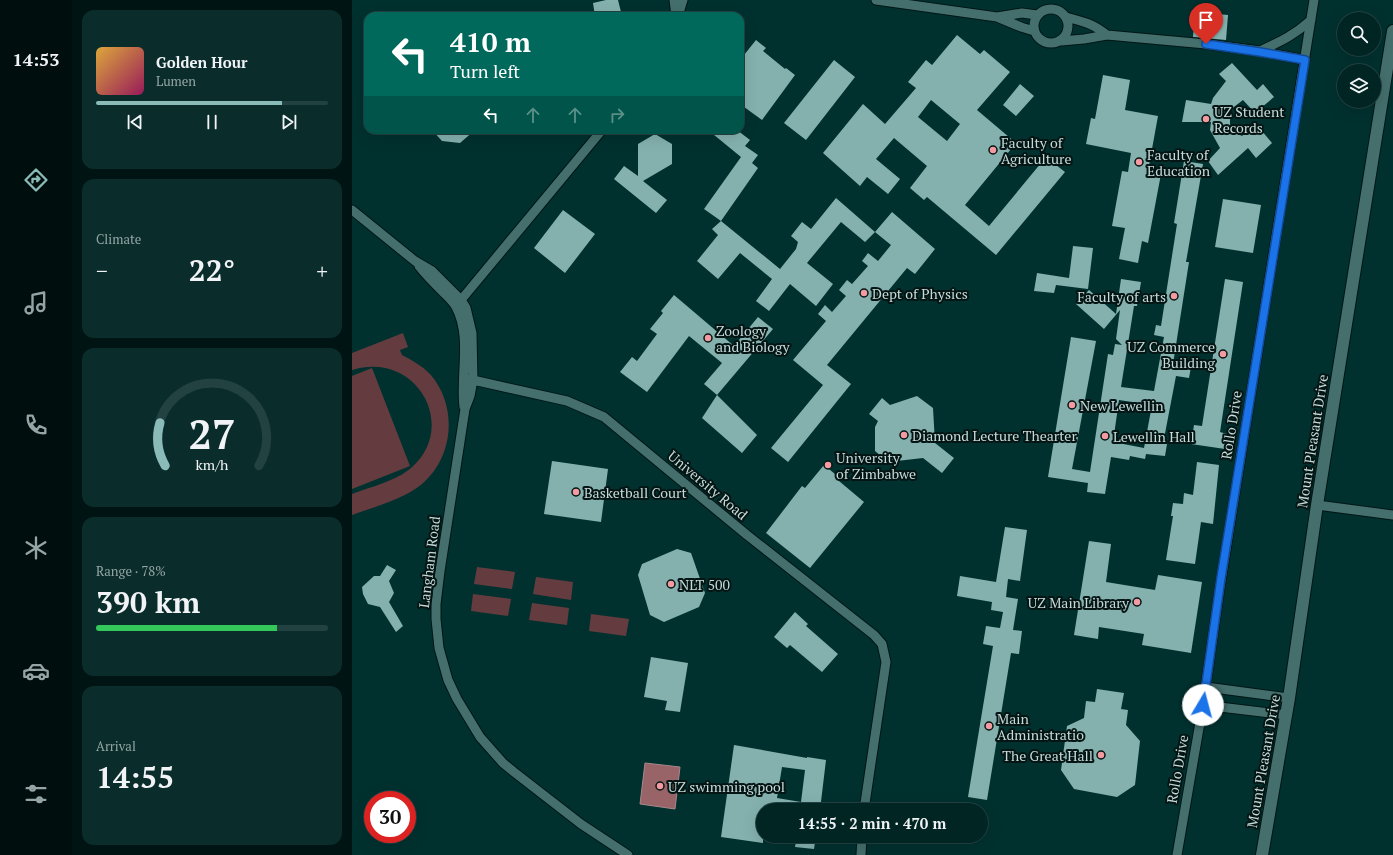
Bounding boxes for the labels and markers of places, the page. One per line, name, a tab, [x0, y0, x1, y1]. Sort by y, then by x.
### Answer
pin	[1189, 3, 1223, 44]
place label: UZ Student Records	[1214, 102, 1285, 137]
marker: UZ Student Records	[1201, 114, 1211, 124]
place label: Faculty of Agriculture	[1001, 133, 1071, 168]
marker: Faculty of Agriculture	[988, 145, 998, 155]
place label: Faculty of Education	[1147, 145, 1211, 180]
marker: Faculty of Education	[1134, 157, 1144, 167]
place label: Dept of Physics	[872, 284, 968, 303]
place label: Faculty of arts	[1077, 287, 1166, 306]
marker: Dept of Physics	[859, 288, 869, 298]
marker: Faculty of arts	[1169, 291, 1179, 301]
place label: Zoology and Biology	[716, 321, 790, 356]
marker: Zoology and Biology	[703, 333, 713, 343]
place label: UZ Commerce Building	[1127, 337, 1216, 372]
marker: UZ Commerce Building	[1218, 349, 1228, 359]
place label: New Lewellin	[1080, 396, 1164, 415]
marker: New Lewellin	[1067, 400, 1077, 410]
place label: Diamond Lecture Thearter	[912, 426, 1077, 445]
place label: Lewellin Hall	[1113, 427, 1195, 446]
marker: Diamond Lecture Thearter	[899, 430, 909, 440]
marker: Lewellin Hall	[1100, 431, 1110, 441]
place label: University of Zimbabwe	[836, 448, 916, 483]
marker: University of Zimbabwe	[823, 460, 833, 470]
place label: Basketball Court	[584, 483, 687, 502]
marker: Basketball Court	[571, 487, 581, 497]
place label: NLT 500	[679, 575, 730, 594]
marker: NLT 500	[666, 579, 676, 589]
place label: UZ Main Library	[1028, 593, 1130, 612]
marker: UZ Main Library	[1132, 597, 1142, 607]
place label: Main Administratio	[997, 709, 1084, 744]
marker: Main Administratio	[984, 721, 994, 731]
place label: The Great Hall	[1002, 746, 1093, 765]
marker: The Great Hall	[1096, 750, 1106, 760]
place label: UZ swimming pool	[668, 777, 785, 796]
marker: UZ swimming pool	[655, 781, 665, 791]

